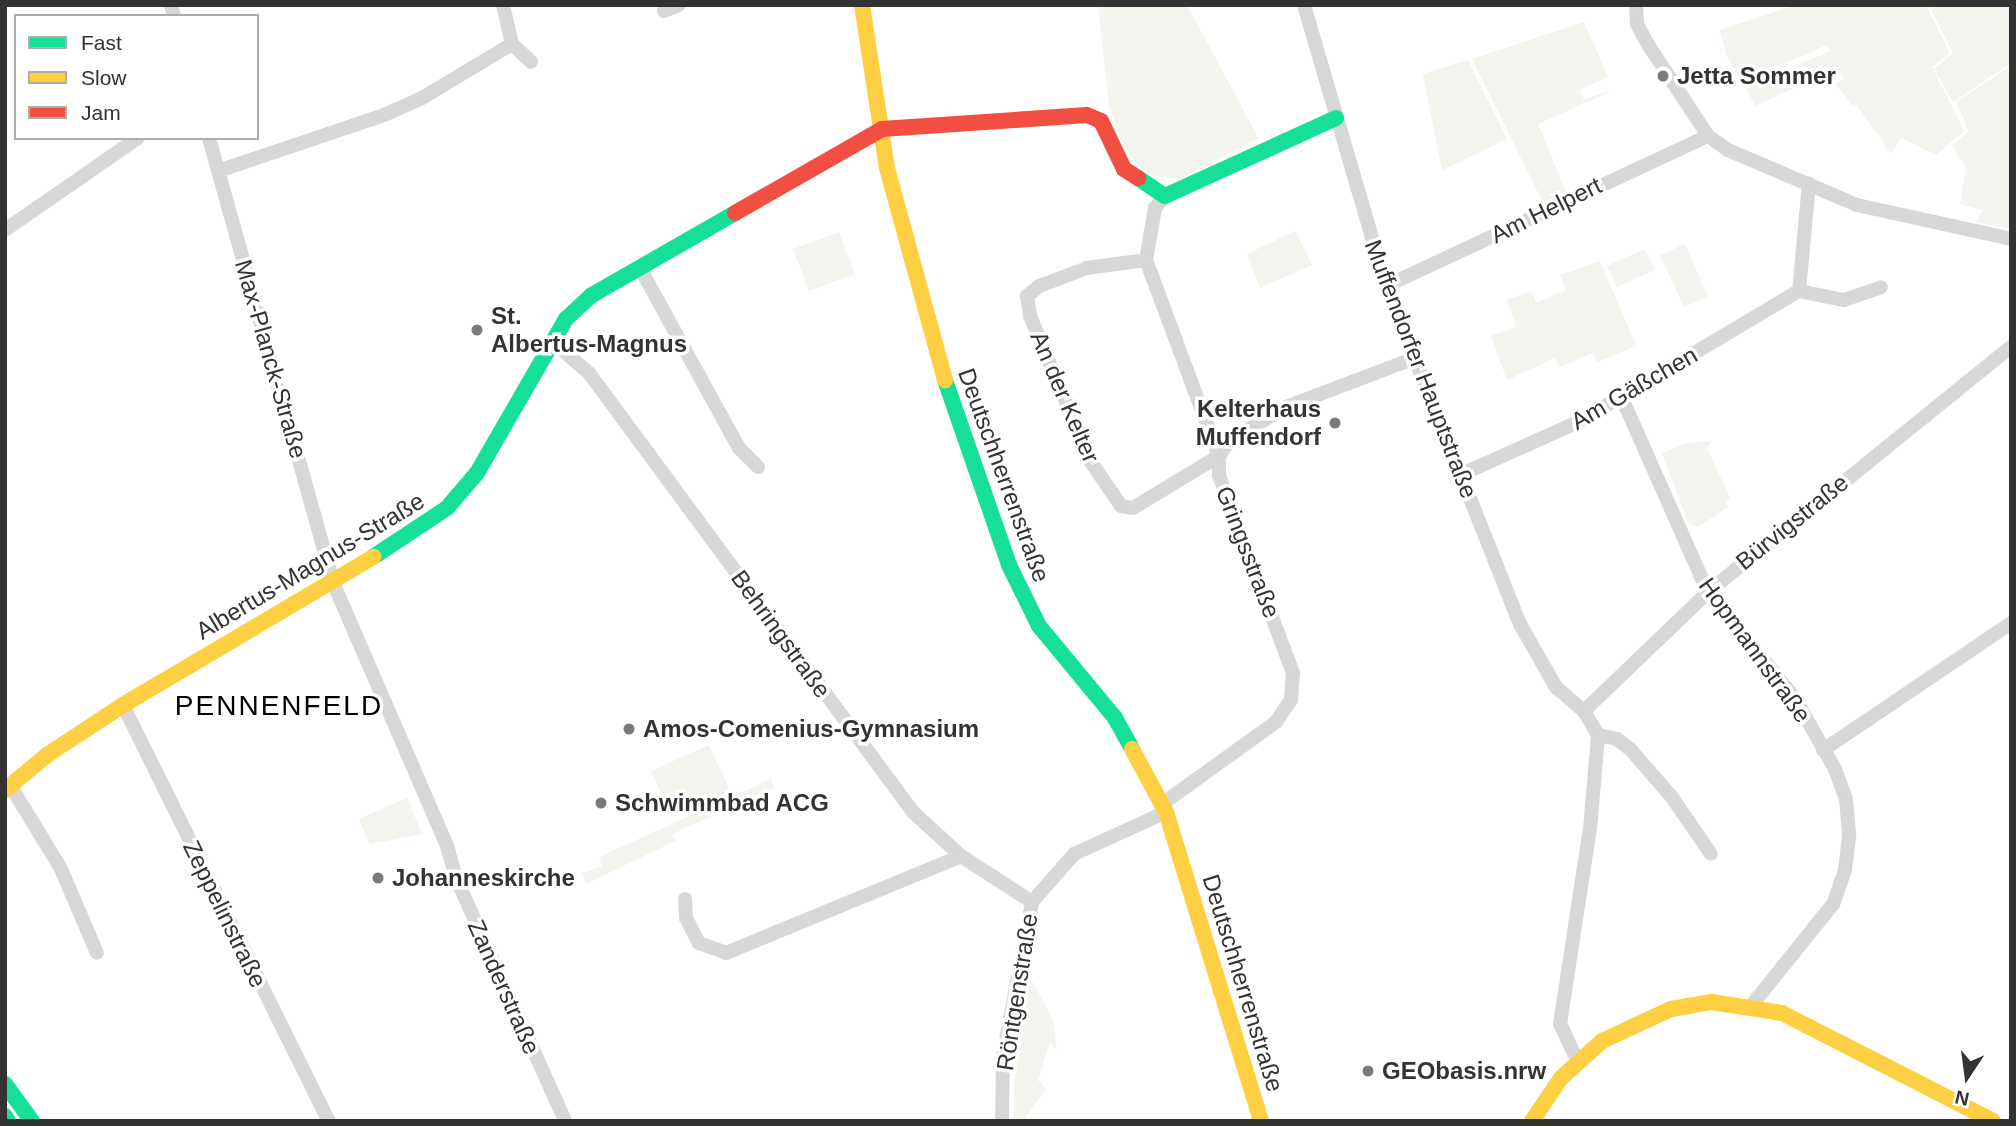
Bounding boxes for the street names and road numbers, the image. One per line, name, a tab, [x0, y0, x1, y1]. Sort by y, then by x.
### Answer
street label: Am Helpert	[1486, 171, 1606, 249]
street label: Muffendorfer Hauptstraße	[1358, 236, 1484, 502]
street label: Max-Planck-Straße	[229, 256, 313, 462]
street label: An der Kelter	[1024, 327, 1106, 467]
street label: Am Gäßchen	[1566, 340, 1702, 436]
street label: Deutschherrenstraße	[952, 364, 1056, 586]
street label: Bürvigstraße	[1730, 468, 1854, 576]
street label: Gringsstraße	[1210, 482, 1286, 622]
street label: Albertus-Magnus-Straße	[191, 486, 429, 646]
street label: Behringstraße	[725, 565, 837, 703]
street label: Hopmannstraße	[1693, 572, 1817, 728]
street label: Zeppelinstraße	[177, 836, 273, 992]
street label: Deutschherrenstraße	[1196, 871, 1290, 1095]
street label: Röntgenstraße	[990, 911, 1044, 1073]
street label: Zanderstraße	[462, 915, 546, 1059]

